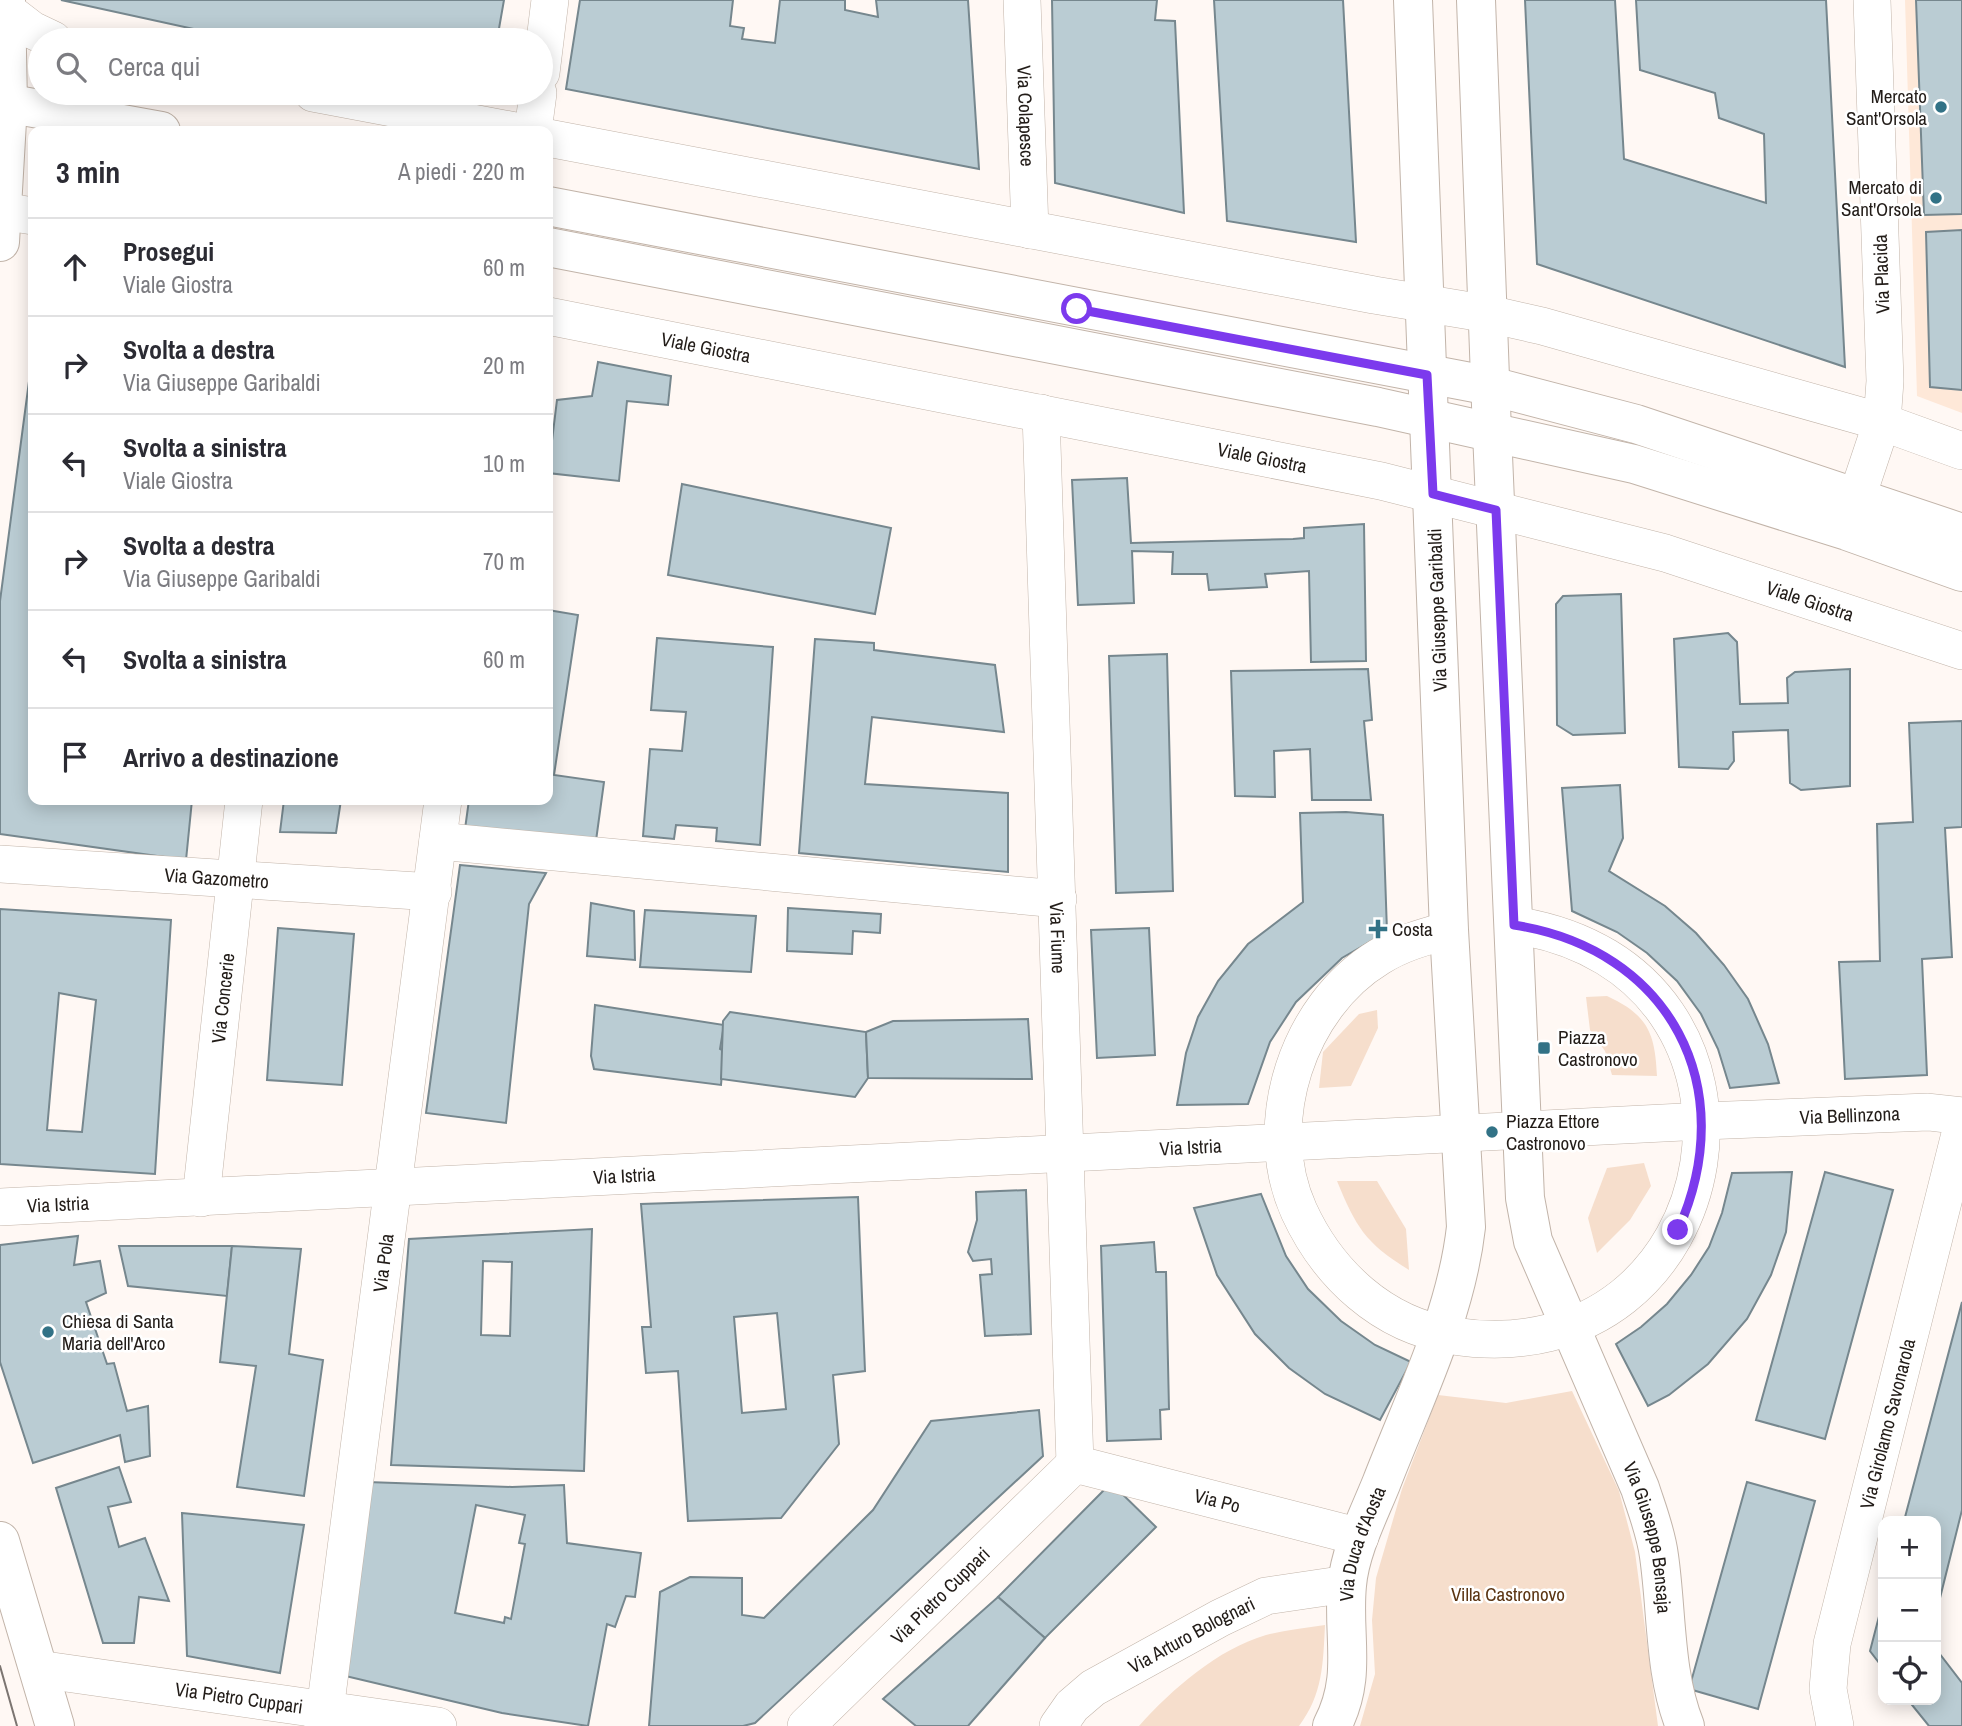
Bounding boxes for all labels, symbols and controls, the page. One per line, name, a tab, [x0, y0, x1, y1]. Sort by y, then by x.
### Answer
search box	[28, 28, 553, 105]
icon: search	[52, 48, 90, 86]
text: Cerca qui	[108, 49, 200, 84]
street label: Via Colapesce	[1011, 65, 1041, 167]
place label: Mercato Sant'Orsola	[1846, 83, 1927, 131]
marker: Mercato Sant'Orsola	[1933, 99, 1949, 115]
text: 3 min	[56, 152, 120, 192]
text: A piedi · 220 m	[398, 156, 525, 187]
place label: Mercato di Sant'Orsola	[1841, 174, 1922, 222]
marker: Mercato di Sant'Orsola	[1928, 190, 1944, 206]
text: Prosegui	[123, 234, 214, 269]
street label: Via Placida	[1867, 234, 1895, 314]
icon: ahead	[56, 248, 94, 286]
text: 60 m	[483, 252, 525, 283]
text: Viale Giostra	[123, 269, 233, 300]
route start	[1061, 293, 1092, 324]
street label: Viale Giostra	[659, 326, 753, 369]
text: Svolta a destra	[123, 332, 275, 367]
icon: right	[56, 346, 94, 384]
text: 20 m	[483, 350, 525, 381]
text: Via Giuseppe Garibaldi	[123, 367, 321, 398]
text: Svolta a sinistra	[123, 430, 287, 465]
street label: Viale Giostra	[1215, 436, 1309, 479]
icon: left	[56, 444, 94, 482]
text: 10 m	[483, 448, 525, 479]
text: Viale Giostra	[123, 465, 233, 496]
text: Svolta a destra	[123, 528, 275, 563]
street label: Via Giuseppe Garibaldi	[1421, 528, 1453, 692]
icon: right	[56, 542, 94, 580]
text: 70 m	[483, 546, 525, 577]
text: Via Giuseppe Garibaldi	[123, 563, 321, 594]
street label: Viale Giostra	[1763, 574, 1858, 628]
icon: left	[56, 640, 94, 678]
text: Svolta a sinistra	[123, 642, 287, 677]
text: 60 m	[483, 644, 525, 675]
icon: arrive	[56, 738, 94, 776]
text: Arrivo a destinazione	[123, 740, 339, 775]
street label: Via Gazometro	[164, 862, 270, 894]
street label: Via Fiume	[1044, 901, 1072, 974]
place label: Costa	[1392, 916, 1433, 942]
marker: Costa	[1370, 921, 1386, 937]
street label: Via Concerie	[205, 952, 240, 1045]
place label: Piazza Castronovo	[1558, 1024, 1638, 1072]
marker: Piazza Castronovo	[1536, 1040, 1552, 1056]
street label: Via Bellinzona	[1799, 1100, 1901, 1130]
place label: Piazza Ettore Castronovo	[1506, 1108, 1600, 1156]
marker: Piazza Ettore Castronovo	[1484, 1124, 1500, 1140]
street label: Via Istria	[1159, 1132, 1223, 1161]
street label: Via Istria	[592, 1161, 656, 1190]
street label: Via Istria	[26, 1190, 90, 1219]
route end	[1662, 1214, 1693, 1245]
street label: Via Pola	[366, 1232, 400, 1294]
place label: Chiesa di Santa Maria dell'Arco	[62, 1308, 174, 1356]
marker: Chiesa di Santa Maria dell'Arco	[40, 1324, 56, 1340]
street label: Via Girolamo Savonarola	[1853, 1335, 1921, 1512]
street label: Via Giuseppe Bensaja	[1617, 1458, 1678, 1615]
street label: Via Po	[1192, 1482, 1243, 1519]
street label: Via Duca d'Aosta	[1333, 1482, 1392, 1602]
map controls	[1878, 1516, 1941, 1705]
button: +	[1878, 1516, 1941, 1579]
street label: Via Pietro Cuppari	[885, 1541, 995, 1650]
button: −	[1878, 1579, 1941, 1642]
park label: Villa Castronovo	[1451, 1581, 1565, 1607]
street label: Via Arturo Bolognari	[1123, 1590, 1259, 1679]
button: locate	[1878, 1642, 1941, 1705]
street label: Via Pietro Cuppari	[173, 1676, 305, 1720]

